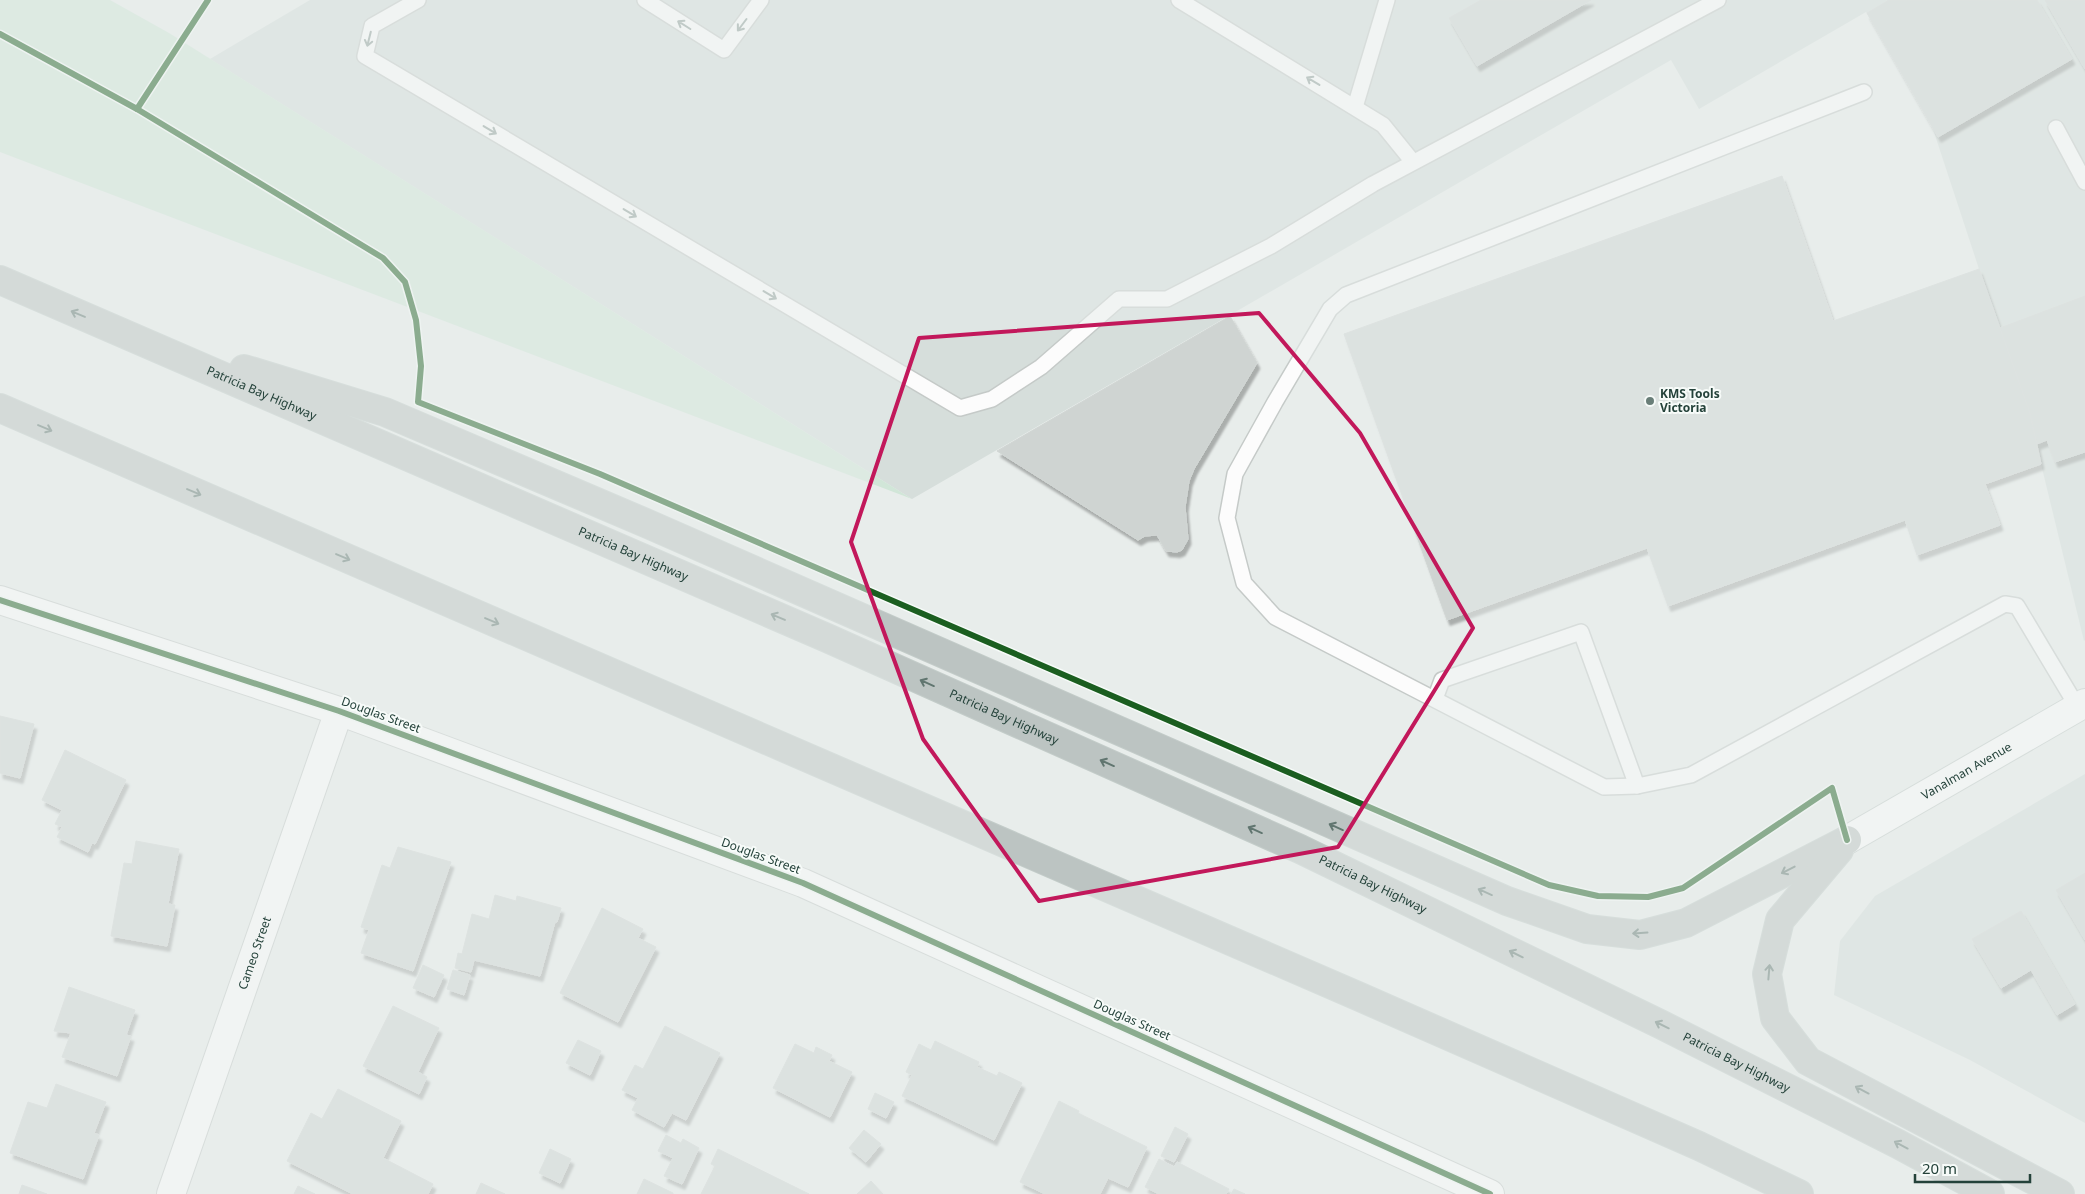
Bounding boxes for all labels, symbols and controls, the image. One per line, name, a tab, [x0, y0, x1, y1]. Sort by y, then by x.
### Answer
one-way arrow	[737, 18, 748, 31]
one-way arrow	[678, 20, 692, 30]
one-way arrow	[364, 31, 373, 47]
one-way arrow	[1307, 76, 1321, 86]
one-way arrow	[483, 125, 497, 135]
one-way arrow	[623, 208, 637, 218]
one-way arrow	[762, 291, 776, 301]
one-way arrow	[71, 308, 86, 318]
street label: Patricia Bay Highway	[204, 362, 320, 424]
place label: KMS Tools Victoria	[1660, 385, 1720, 416]
marker: KMS Tools Victoria	[1644, 395, 1656, 407]
one-way arrow	[37, 423, 52, 433]
one-way arrow	[186, 488, 201, 498]
street label: Patricia Bay Highway	[576, 522, 692, 585]
one-way arrow	[335, 552, 350, 562]
one-way arrow	[771, 611, 786, 621]
one-way arrow	[484, 617, 499, 627]
one-way arrow	[920, 677, 935, 687]
street label: Patricia Bay Highway	[947, 685, 1062, 749]
street label: Douglas Street	[339, 692, 424, 737]
street label: Vanalman Avenue	[1918, 738, 2015, 803]
one-way arrow	[1100, 758, 1115, 768]
one-way arrow	[1329, 821, 1344, 831]
one-way arrow	[1248, 824, 1263, 834]
street label: Douglas Street	[719, 833, 804, 878]
street label: Patricia Bay Highway	[1316, 850, 1431, 918]
one-way arrow	[1781, 865, 1796, 875]
one-way arrow	[1478, 886, 1493, 896]
street label: Cameo Street	[234, 914, 275, 992]
one-way arrow	[1632, 929, 1648, 938]
one-way arrow	[1509, 949, 1524, 958]
one-way arrow	[1764, 964, 1774, 980]
street label: Douglas Street	[1091, 995, 1174, 1044]
one-way arrow	[1655, 1020, 1670, 1029]
street label: Patricia Bay Highway	[1680, 1028, 1794, 1097]
one-way arrow	[1856, 1084, 1870, 1094]
one-way arrow	[1894, 1140, 1909, 1150]
scale bar	[1915, 1152, 2030, 1184]
text: 20 m	[1922, 1158, 1957, 1178]

